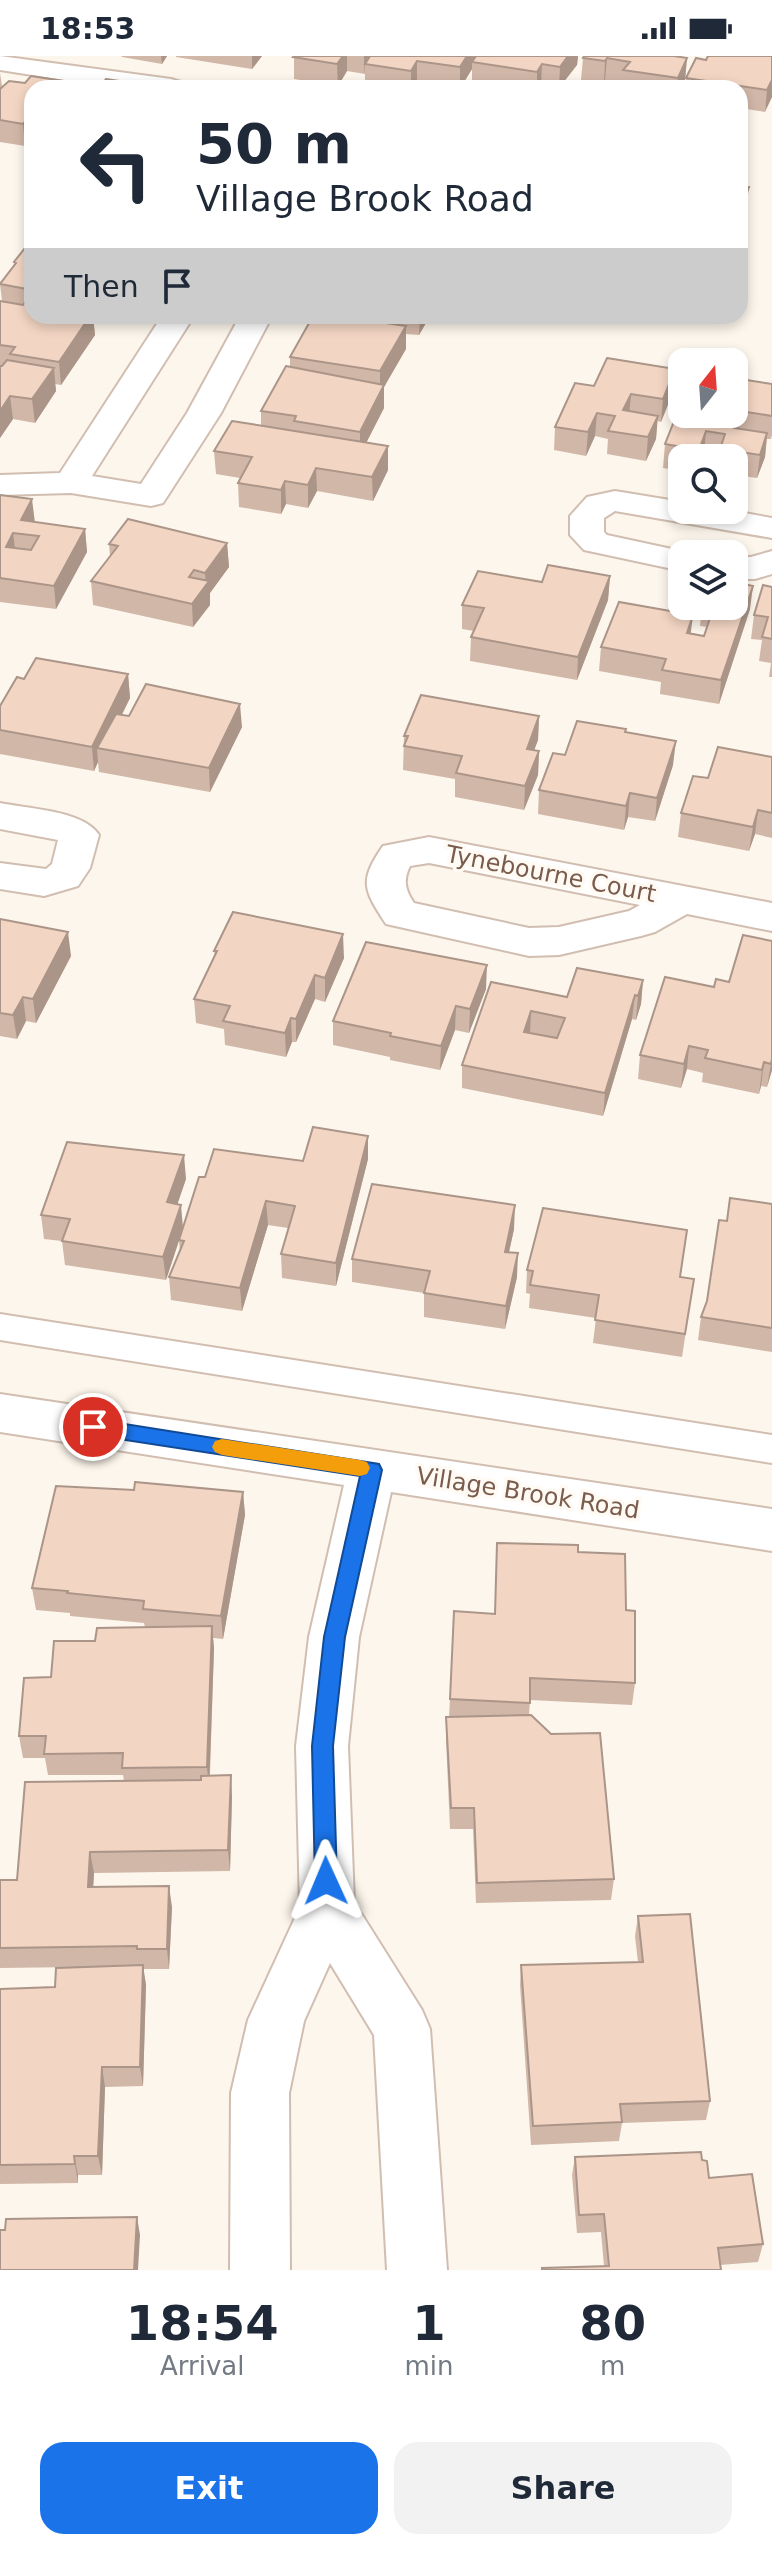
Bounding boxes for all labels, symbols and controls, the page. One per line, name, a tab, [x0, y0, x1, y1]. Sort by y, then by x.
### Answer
text: 18:53	[40, 11, 136, 46]
text: 50 m	[196, 111, 352, 176]
icon: left	[64, 112, 168, 216]
text: Village Brook Road	[196, 178, 534, 219]
icon: arrive	[155, 264, 199, 308]
text: Then	[64, 269, 139, 304]
north arrow	[668, 348, 748, 428]
map controls	[668, 348, 748, 620]
button: search	[668, 444, 748, 524]
button: layers	[668, 540, 748, 620]
street label: Tynebourne Court	[443, 840, 658, 908]
pin	[59, 1393, 127, 1461]
icon: arrive	[71, 1405, 115, 1449]
street label: Village Brook Road	[415, 1462, 641, 1524]
position arrow	[284, 1839, 368, 1923]
text: 18:54	[126, 2295, 279, 2351]
text: 1	[412, 2295, 446, 2351]
text: 80	[579, 2295, 646, 2351]
text: Arrival	[160, 2351, 244, 2381]
text: min	[404, 2351, 454, 2381]
text: m	[600, 2351, 625, 2381]
button: Exit	[40, 2442, 378, 2534]
button: Share	[394, 2442, 732, 2534]

